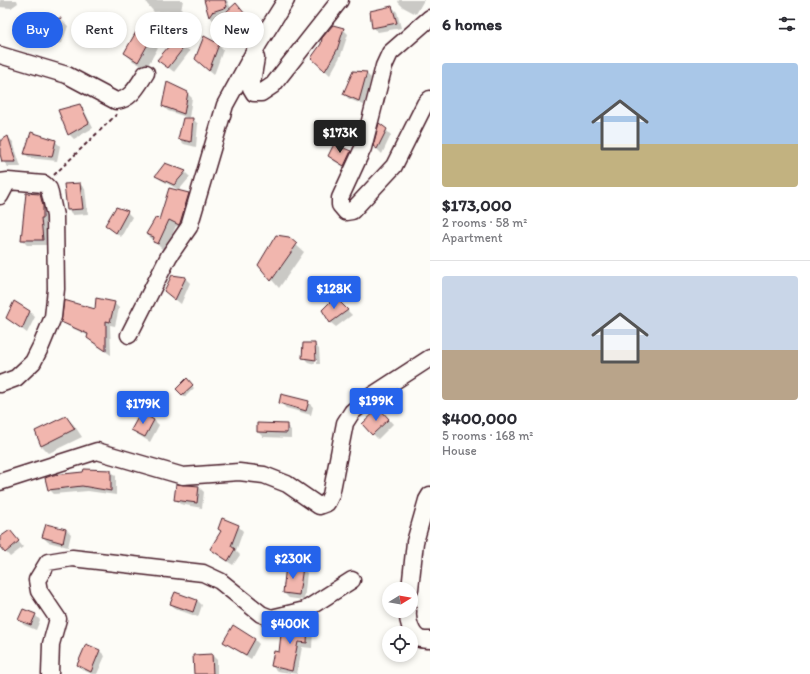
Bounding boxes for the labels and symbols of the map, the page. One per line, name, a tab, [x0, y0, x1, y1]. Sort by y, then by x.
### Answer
pin: $173K	[312, 120, 368, 154]
pin: $128K	[306, 276, 362, 310]
pin: $199K	[348, 388, 404, 422]
pin: $179K	[115, 391, 171, 425]
pin: $230K	[265, 546, 321, 580]
north arrow	[382, 582, 418, 618]
pin: $400K	[262, 611, 318, 645]

